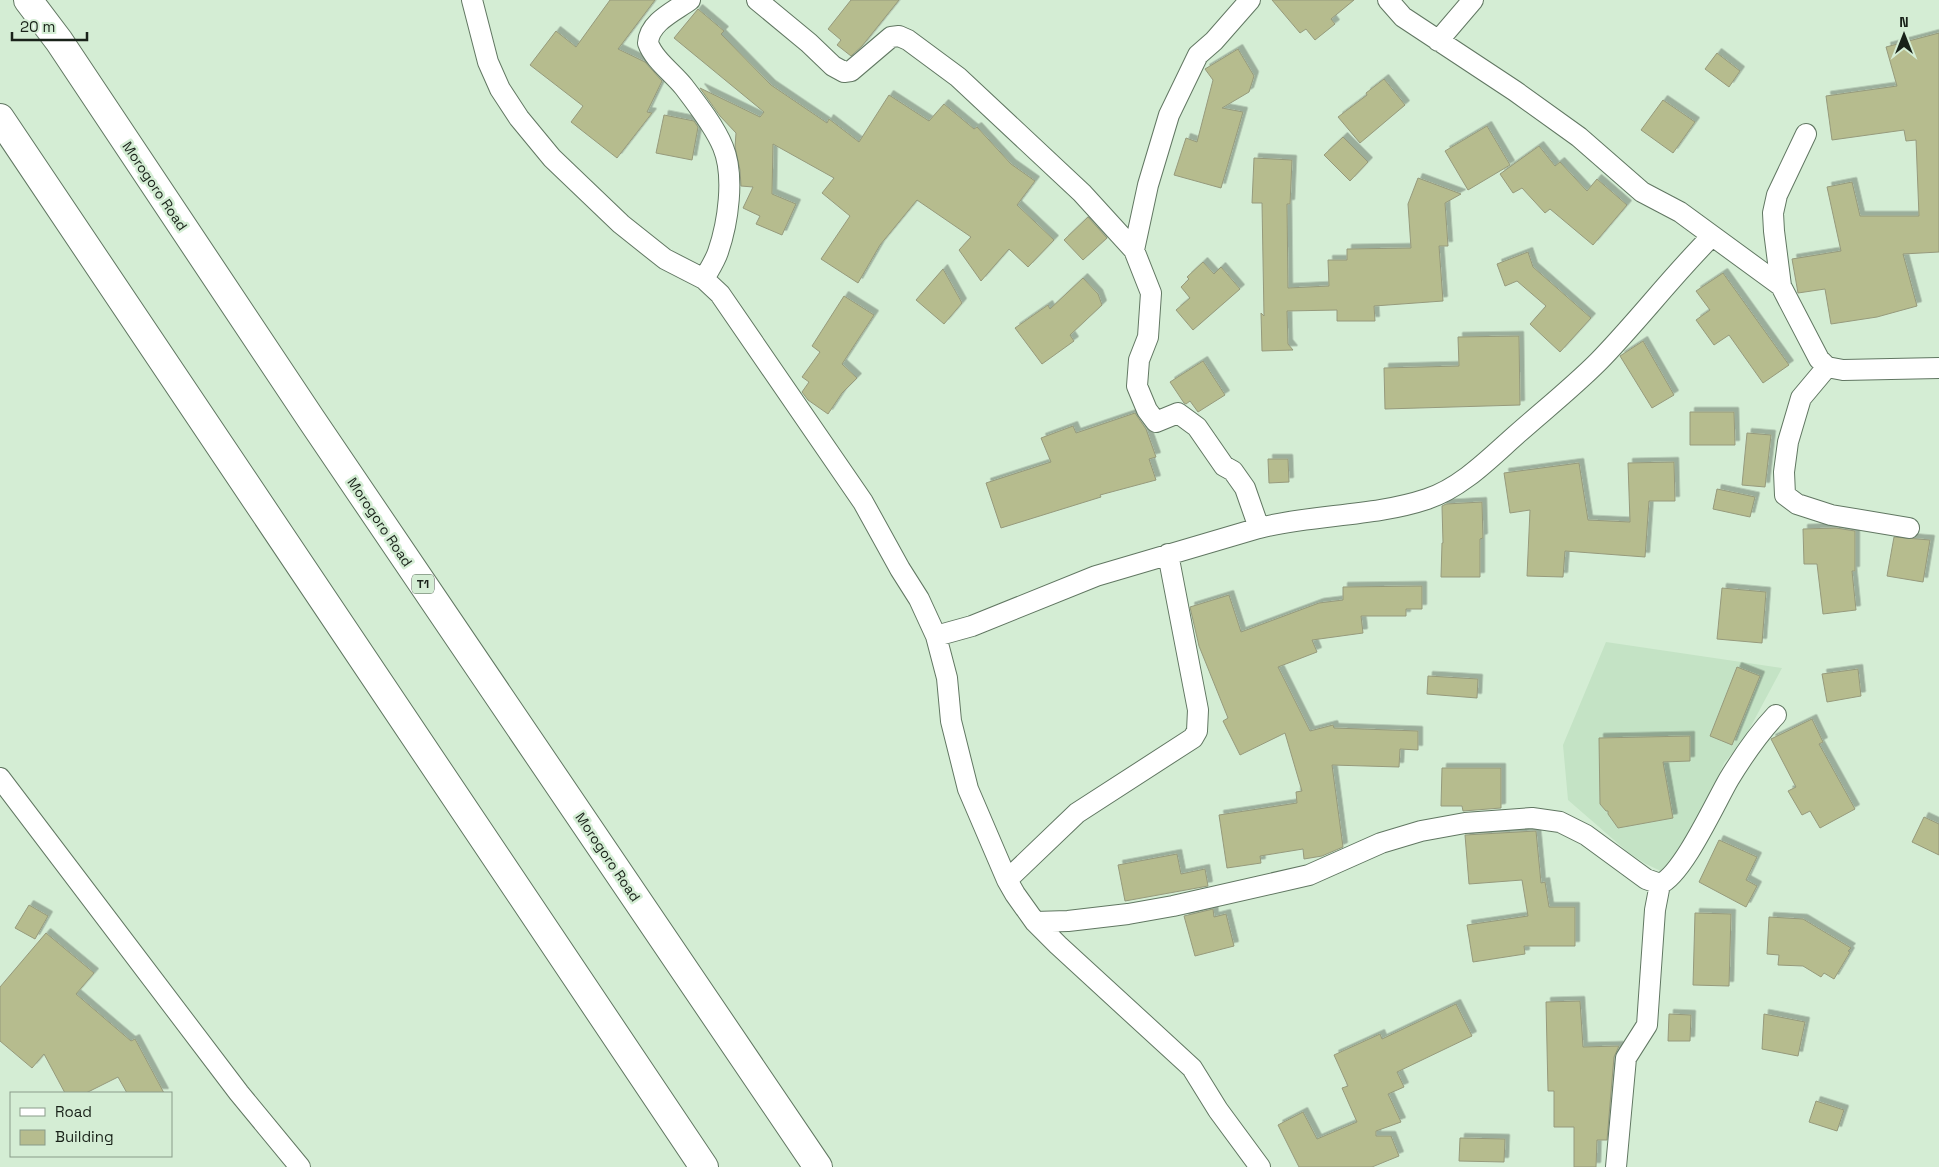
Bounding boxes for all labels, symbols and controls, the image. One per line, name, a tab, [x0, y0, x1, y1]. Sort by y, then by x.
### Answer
scale bar	[12, 10, 88, 42]
north arrow	[1879, 10, 1929, 60]
text: N	[1899, 13, 1909, 31]
text: 20 m	[20, 17, 55, 36]
street label: Morogoro Road	[119, 138, 191, 234]
street label: Morogoro Road	[344, 474, 416, 570]
road number: T1	[412, 574, 434, 594]
street label: Morogoro Road	[572, 809, 644, 905]
legend	[10, 1092, 172, 1157]
text: Road	[55, 1102, 92, 1121]
text: Building	[55, 1127, 114, 1146]

